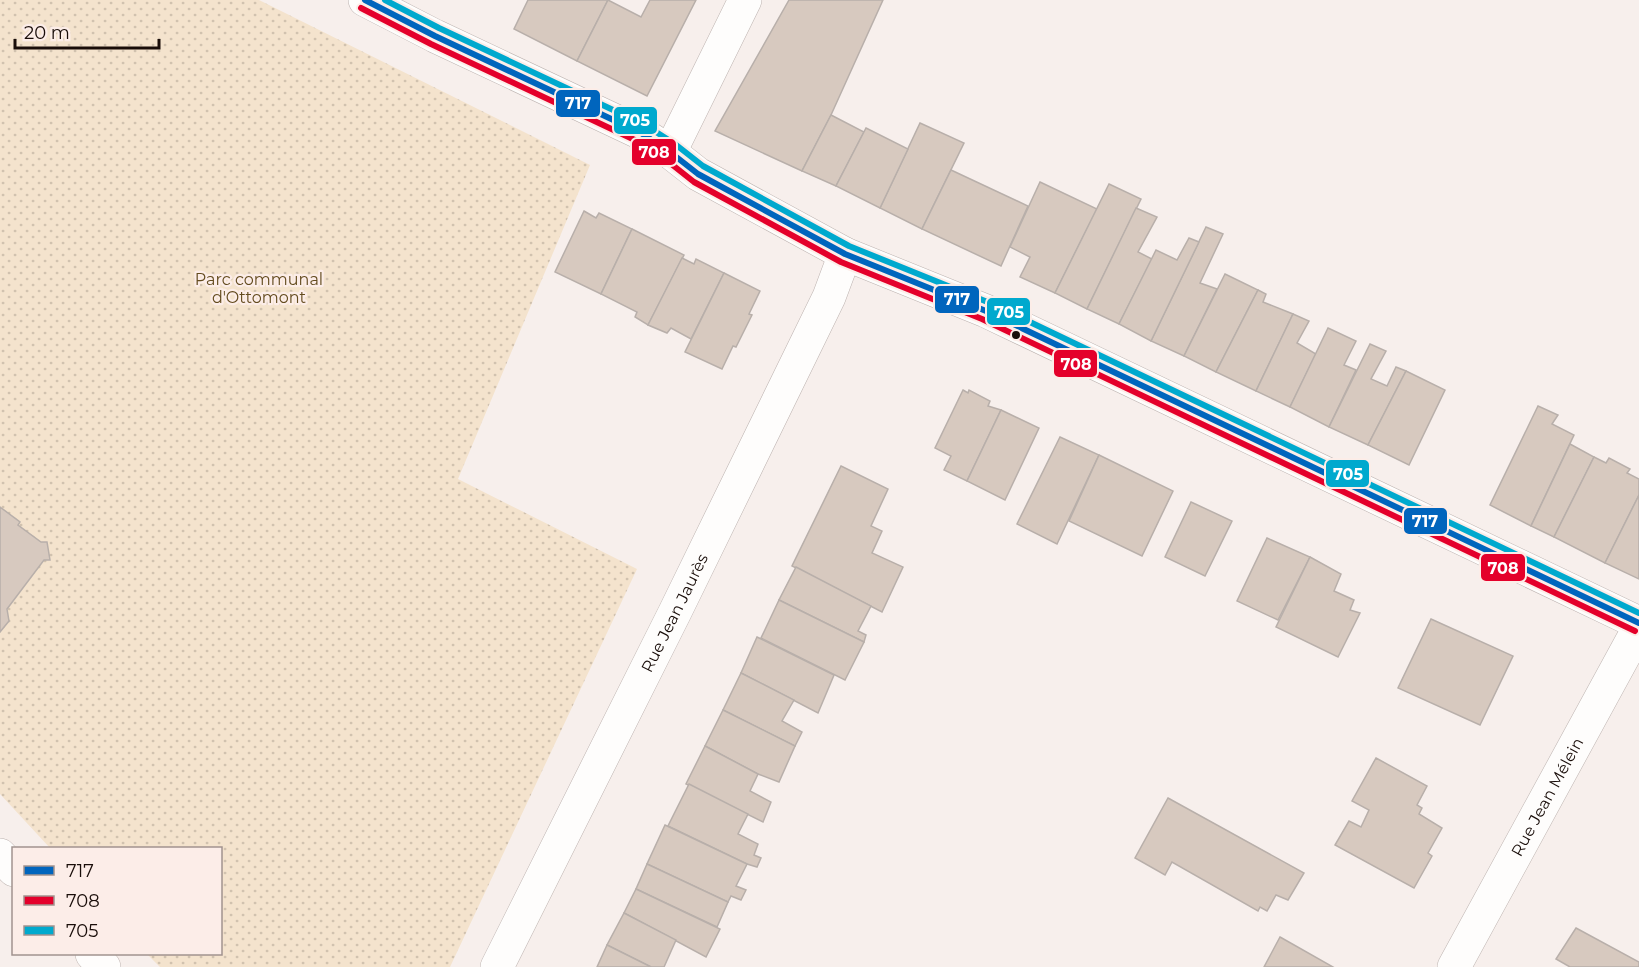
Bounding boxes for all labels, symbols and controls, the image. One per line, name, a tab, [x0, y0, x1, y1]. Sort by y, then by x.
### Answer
scale bar	[15, 12, 159, 50]
text: 20 m	[24, 22, 70, 44]
line badge: 717	[555, 89, 601, 118]
text: 717	[565, 94, 591, 113]
line badge: 705	[613, 106, 658, 135]
text: 705	[620, 111, 650, 130]
line badge: 708	[631, 138, 677, 166]
text: 708	[638, 143, 670, 162]
park label: Parc communal d'Ottomont	[195, 270, 323, 307]
line badge: 717	[934, 285, 980, 314]
text: 717	[944, 290, 970, 309]
line badge: 705	[986, 297, 1031, 326]
text: 705	[994, 303, 1024, 322]
unlabelled marker	[1010, 329, 1022, 341]
line badge: 708	[1053, 349, 1098, 378]
text: 708	[1060, 355, 1092, 374]
line badge: 705	[1325, 459, 1370, 488]
text: 705	[1333, 465, 1363, 484]
line badge: 717	[1403, 507, 1448, 535]
text: 717	[1412, 512, 1438, 531]
street label: Rue Jean Jaurès	[637, 550, 712, 675]
line badge: 708	[1480, 553, 1526, 582]
text: 708	[1487, 559, 1519, 578]
street label: Rue Jean Mélein	[1507, 734, 1587, 859]
legend	[12, 847, 222, 955]
text: 717	[66, 860, 94, 882]
text: 708	[66, 890, 100, 912]
text: 705	[66, 920, 98, 942]

